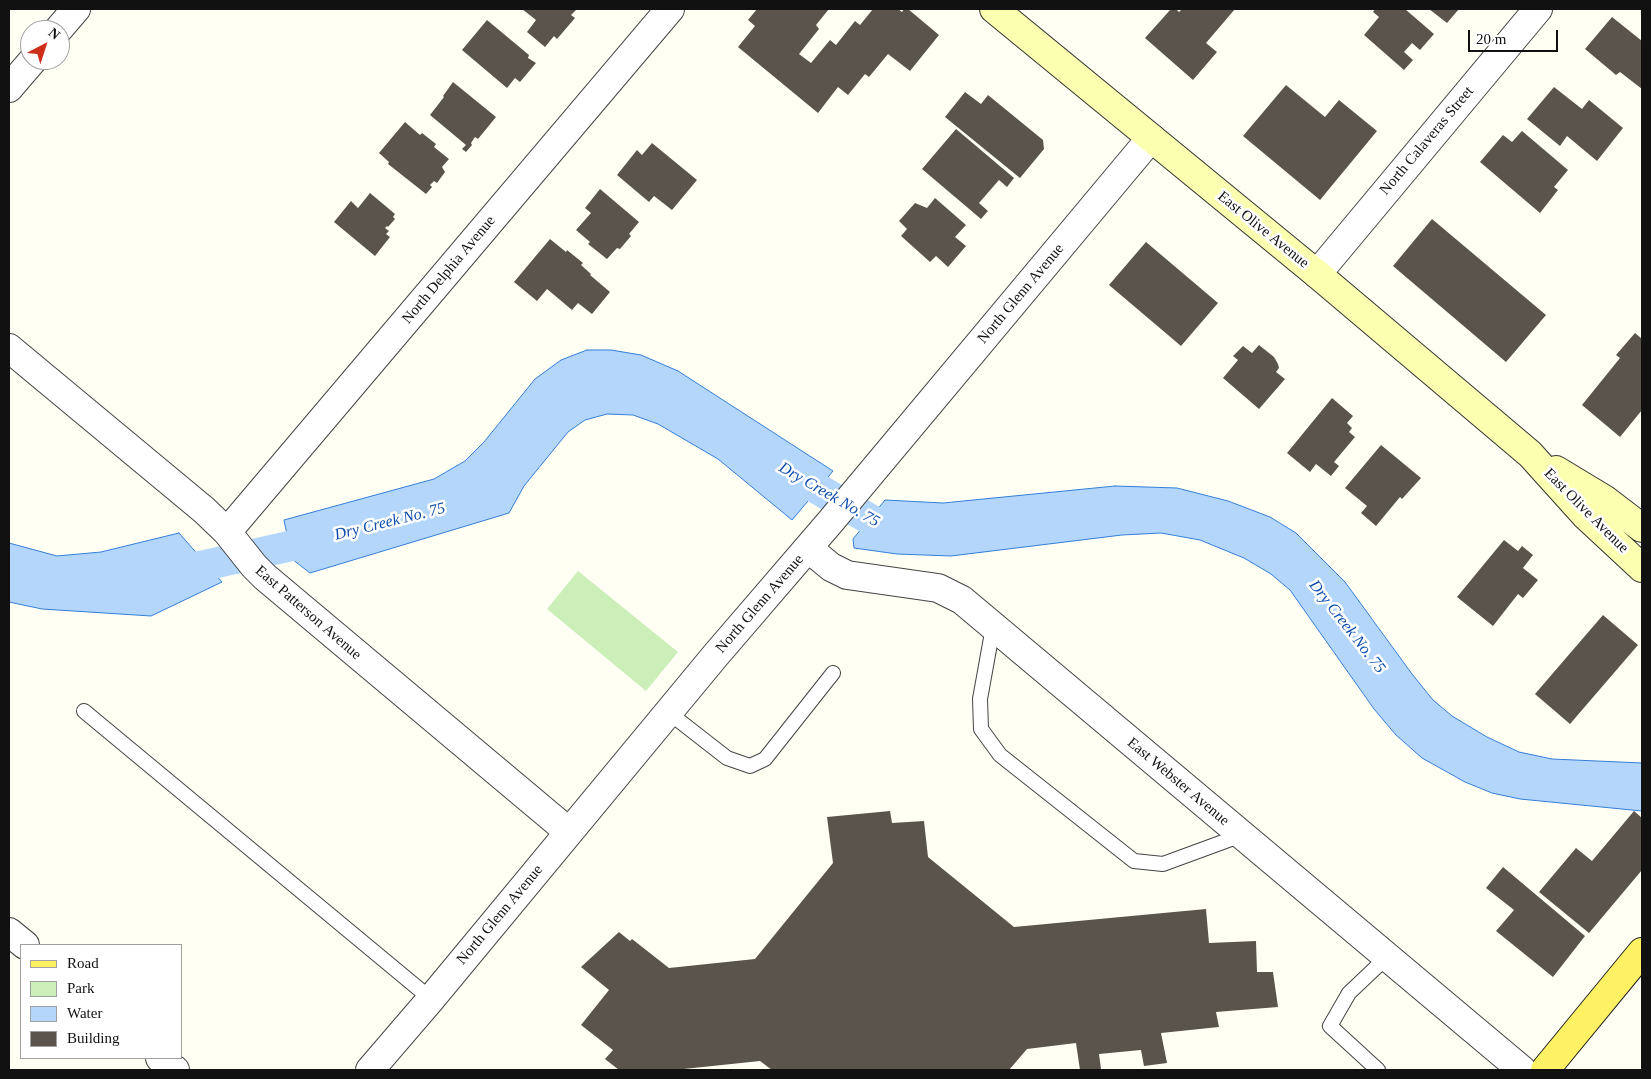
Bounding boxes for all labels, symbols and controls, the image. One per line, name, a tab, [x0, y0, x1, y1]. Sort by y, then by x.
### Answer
north arrow	[20, 20, 70, 70]
scale bar	[1471, 20, 1561, 52]
text: N	[46, 25, 63, 43]
text: 20 m	[1476, 31, 1506, 47]
street label: North Calaveras Street	[1376, 83, 1478, 199]
street label: East Olive Avenue	[1214, 188, 1312, 272]
street label: North Delphia Avenue	[399, 212, 499, 328]
street label: North Glenn Avenue	[974, 240, 1068, 348]
water label: Dry Creek No. 75	[775, 458, 883, 532]
street label: East Olive Avenue	[1540, 465, 1632, 557]
water label: Dry Creek No. 75	[333, 499, 447, 545]
street label: North Glenn Avenue	[712, 551, 808, 657]
street label: East Patterson Avenue	[251, 562, 365, 664]
water label: Dry Creek No. 75	[1305, 577, 1389, 677]
street label: East Webster Avenue	[1123, 734, 1233, 830]
street label: North Glenn Avenue	[453, 861, 547, 969]
legend	[20, 944, 182, 1059]
text: Road	[67, 955, 99, 971]
text: Park	[67, 980, 95, 996]
text: Water	[67, 1005, 102, 1021]
text: Building	[67, 1030, 120, 1046]

